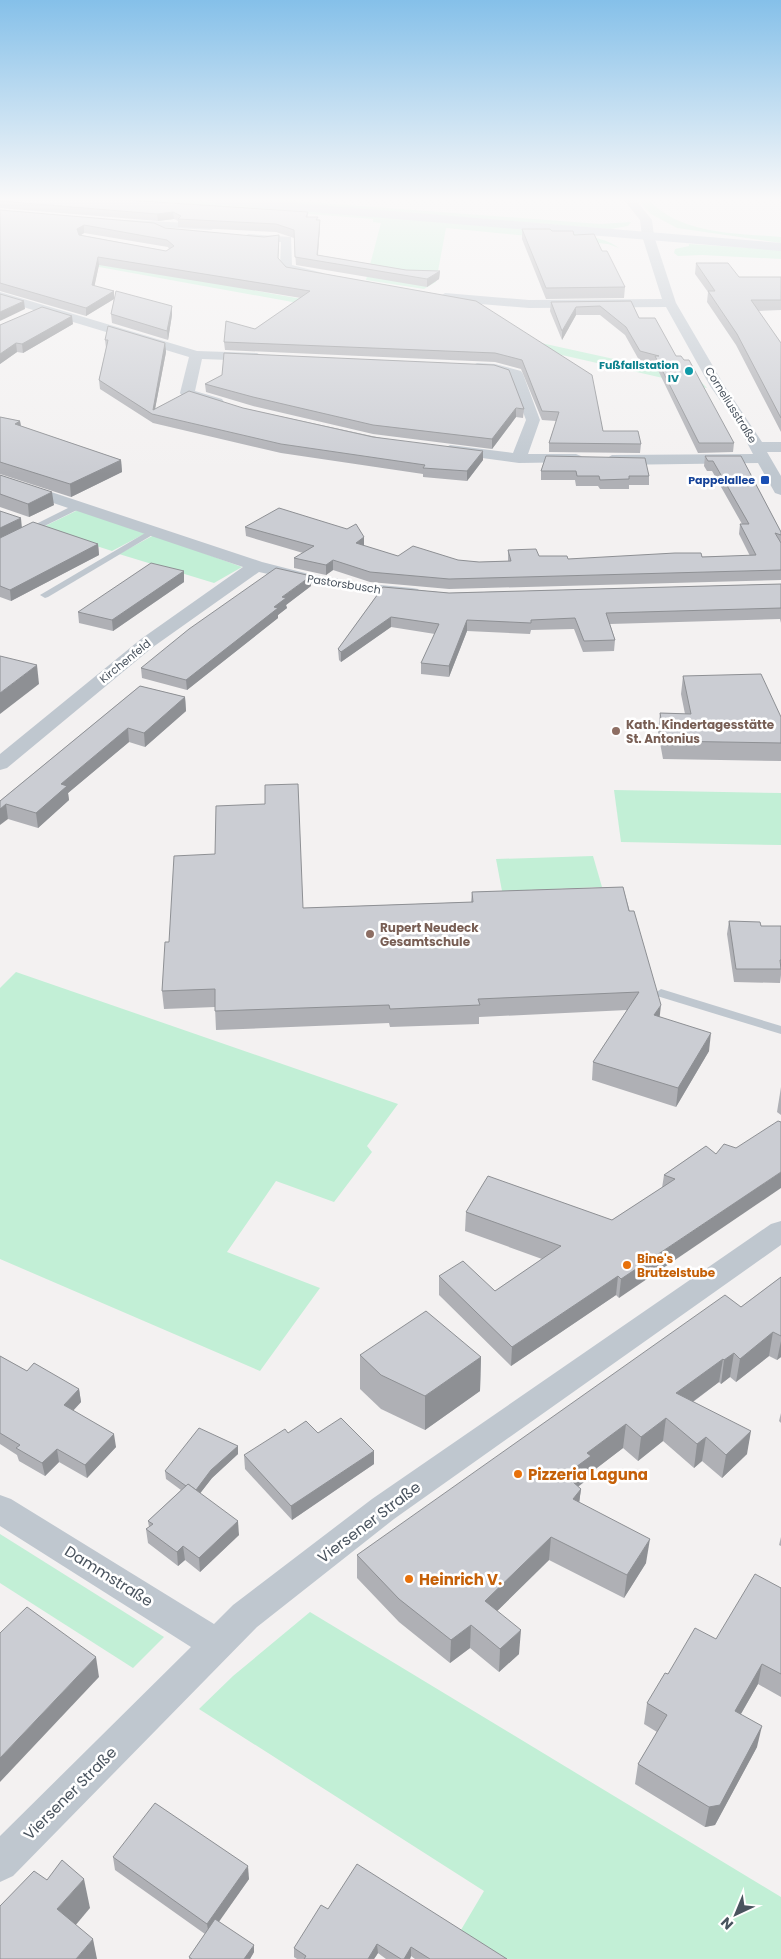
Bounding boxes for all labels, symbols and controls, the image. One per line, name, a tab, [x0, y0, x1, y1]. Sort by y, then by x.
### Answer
place label: Fußfallstation IV	[599, 357, 679, 386]
street label: Corneliusstraße	[701, 364, 761, 446]
marker: Fußfallstation IV	[683, 365, 695, 377]
place label: Pappelallee	[688, 472, 755, 488]
marker: Pappelallee	[759, 474, 771, 486]
street label: Pastorsbusch	[306, 570, 382, 598]
street label: Kirchenfeld	[96, 635, 154, 687]
place label: Kath. Kindertagesstätte St. Antonius	[626, 716, 775, 747]
marker: Kath. Kindertagesstätte St. Antonius	[610, 725, 622, 737]
place label: Rupert Neudeck Gesamtschule	[380, 919, 479, 950]
marker: Rupert Neudeck Gesamtschule	[364, 928, 376, 940]
place label: Bine's Brutzelstube	[637, 1250, 716, 1281]
marker: Bine's Brutzelstube	[621, 1259, 633, 1271]
place label: Pizzeria Laguna	[528, 1464, 648, 1485]
marker: Pizzeria Laguna	[512, 1468, 524, 1480]
street label: Viersener Straße	[313, 1476, 425, 1568]
street label: Dammstraße	[61, 1541, 157, 1611]
place label: Heinrich V.	[419, 1569, 502, 1590]
marker: Heinrich V.	[403, 1573, 415, 1585]
street label: Viersener Straße	[19, 1742, 121, 1844]
north arrow	[711, 1889, 761, 1939]
text: N	[716, 1913, 738, 1934]

